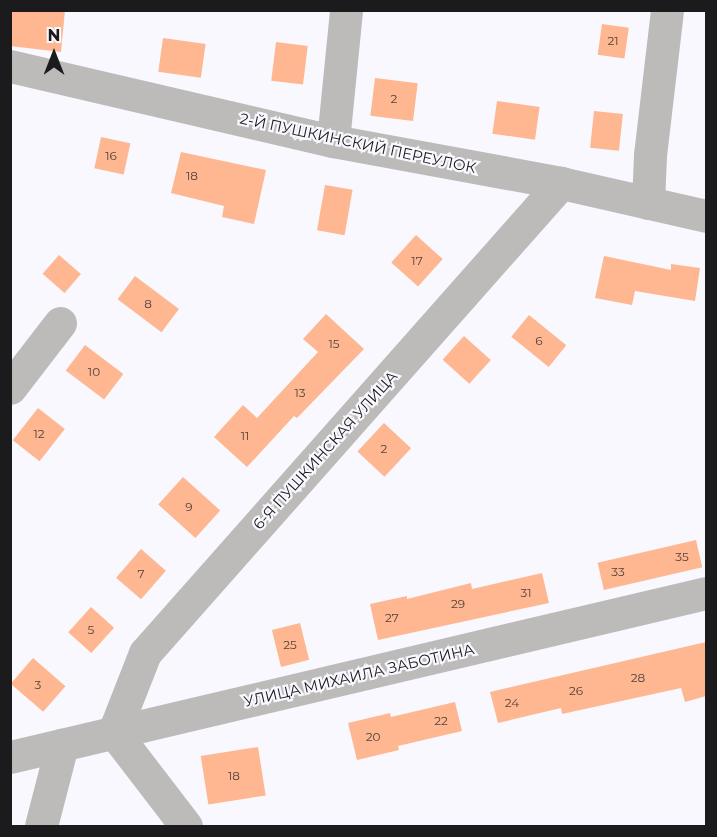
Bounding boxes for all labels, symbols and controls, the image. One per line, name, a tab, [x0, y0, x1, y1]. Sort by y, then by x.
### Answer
north arrow	[24, 24, 84, 84]
text: N	[48, 26, 60, 45]
house number: 21	[607, 34, 619, 48]
house number: 2	[391, 92, 397, 106]
street label: 2-Й ПУШКИНСКИЙ ПЕРЕУЛОК	[238, 109, 478, 177]
house number: 16	[105, 149, 117, 163]
house number: 18	[186, 169, 198, 183]
house number: 17	[411, 254, 423, 268]
house number: 8	[144, 297, 152, 311]
house number: 6	[535, 334, 543, 348]
house number: 15	[328, 337, 340, 351]
house number: 10	[88, 365, 100, 379]
street label: 6-Я ПУШКИНСКАЯ УЛИЦА	[249, 367, 401, 533]
house number: 13	[294, 386, 306, 400]
house number: 12	[33, 427, 45, 441]
house number: 11	[241, 429, 249, 443]
house number: 2	[381, 442, 387, 456]
house number: 9	[185, 500, 193, 514]
house number: 35	[675, 550, 689, 564]
house number: 33	[611, 565, 625, 579]
house number: 7	[137, 567, 145, 581]
house number: 31	[520, 586, 532, 600]
house number: 29	[451, 597, 465, 611]
house number: 27	[385, 611, 399, 625]
house number: 5	[88, 623, 94, 637]
house number: 25	[283, 638, 297, 652]
street label: УЛИЦА МИХАИЛА ЗАБОТИНА	[242, 640, 476, 710]
house number: 28	[631, 671, 645, 685]
house number: 3	[35, 678, 41, 692]
house number: 26	[569, 684, 583, 698]
house number: 24	[505, 696, 519, 710]
house number: 22	[434, 714, 448, 728]
house number: 20	[366, 730, 380, 744]
house number: 18	[228, 769, 240, 783]

